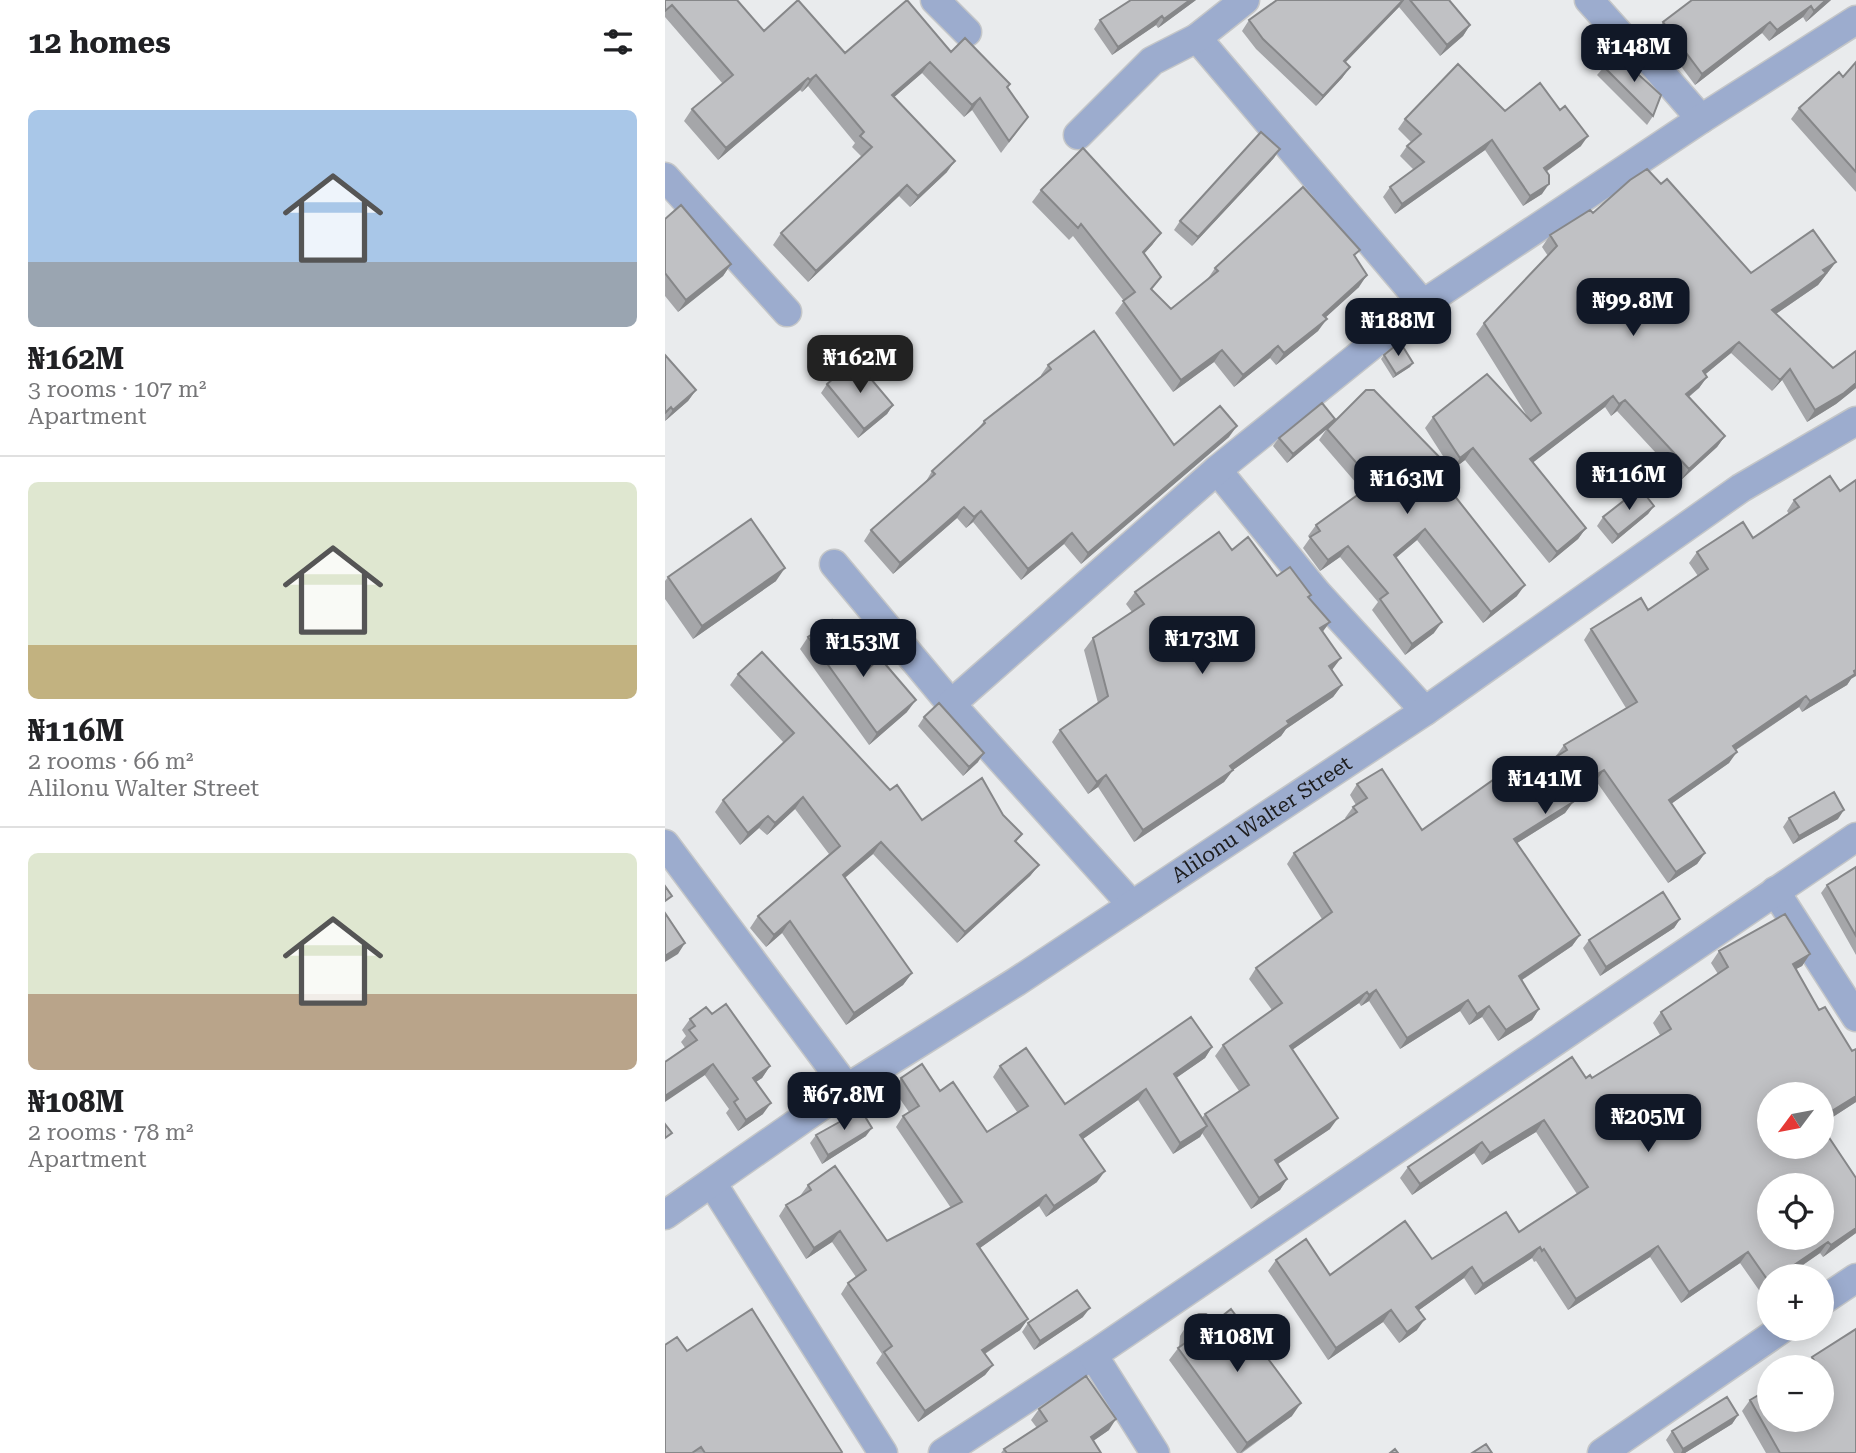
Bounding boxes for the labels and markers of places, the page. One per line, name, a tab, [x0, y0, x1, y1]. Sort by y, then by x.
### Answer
pin: ₦148M	[1585, 24, 1683, 84]
pin: ₦99.8M	[1576, 278, 1690, 338]
pin: ₦188M	[1349, 298, 1447, 358]
pin: ₦162M	[811, 336, 909, 395]
pin: ₦116M	[1580, 452, 1678, 512]
pin: ₦163M	[1358, 456, 1456, 516]
pin: ₦173M	[1153, 616, 1251, 676]
pin: ₦153M	[814, 620, 912, 679]
pin: ₦141M	[1496, 756, 1594, 816]
pin: ₦67.8M	[787, 1072, 901, 1132]
pin: ₦205M	[1599, 1094, 1697, 1154]
pin: ₦108M	[1188, 1314, 1286, 1374]

